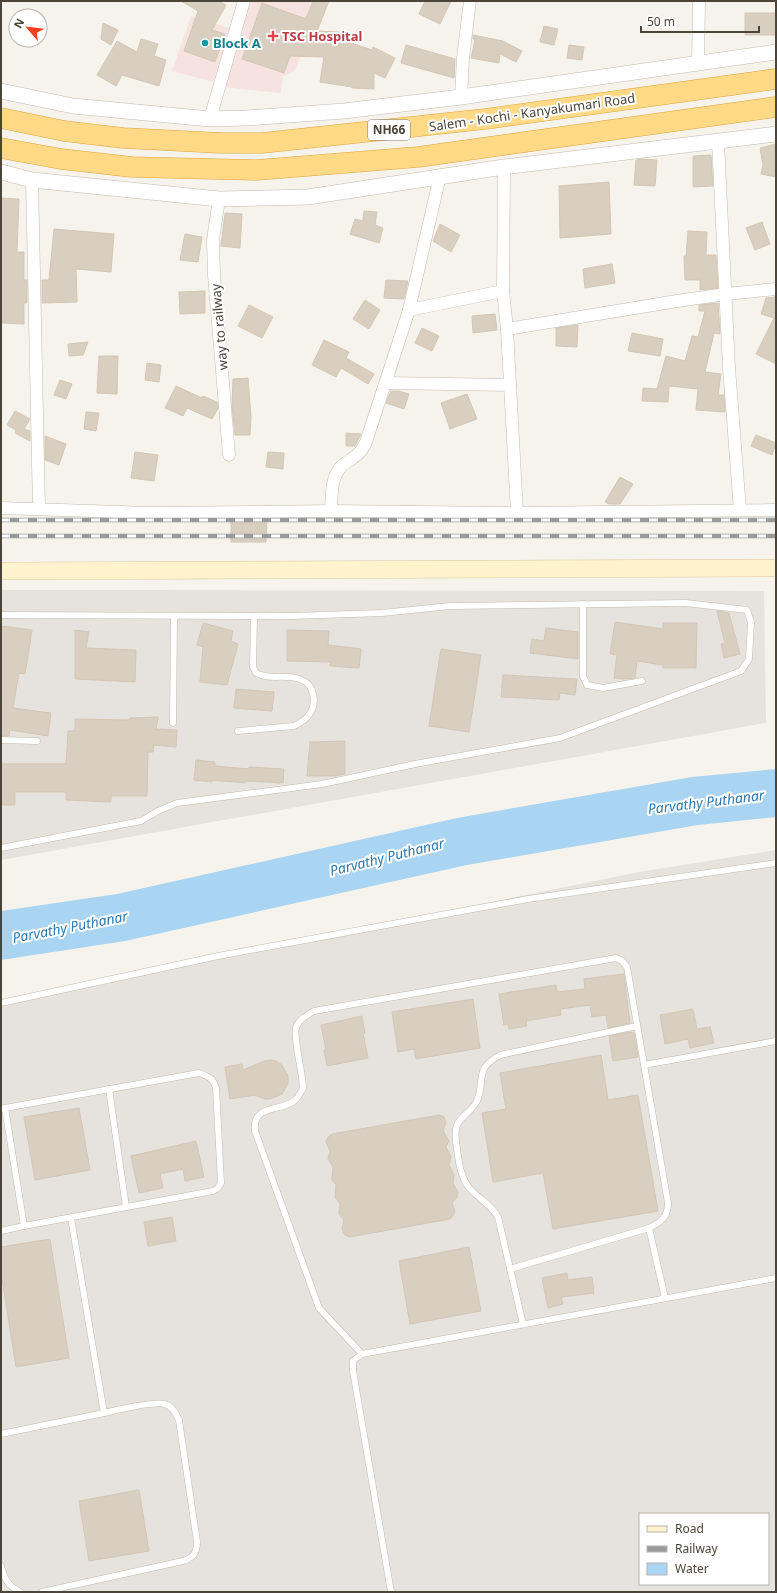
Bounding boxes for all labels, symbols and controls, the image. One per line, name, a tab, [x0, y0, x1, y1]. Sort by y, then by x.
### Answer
north arrow	[8, 8, 48, 48]
scale bar	[641, 8, 759, 34]
text: 50 m	[647, 13, 675, 30]
text: N	[10, 16, 27, 31]
place label: TSC Hospital	[282, 27, 362, 45]
marker: TSC Hospital	[267, 30, 279, 42]
place label: Block A	[213, 34, 261, 52]
marker: Block A	[200, 38, 210, 48]
street label: Salem - Kochi - Kanyakumari Road	[428, 89, 636, 135]
road number: NH66	[368, 120, 410, 140]
street label: way to railway	[206, 283, 232, 371]
water label: Parvathy Puthanar	[647, 785, 766, 818]
water label: Parvathy Puthanar	[328, 833, 446, 880]
water label: Parvathy Puthanar	[11, 906, 130, 947]
legend	[639, 1513, 769, 1585]
text: Road	[675, 1520, 704, 1537]
text: Railway	[675, 1540, 719, 1557]
text: Water	[675, 1560, 709, 1577]

